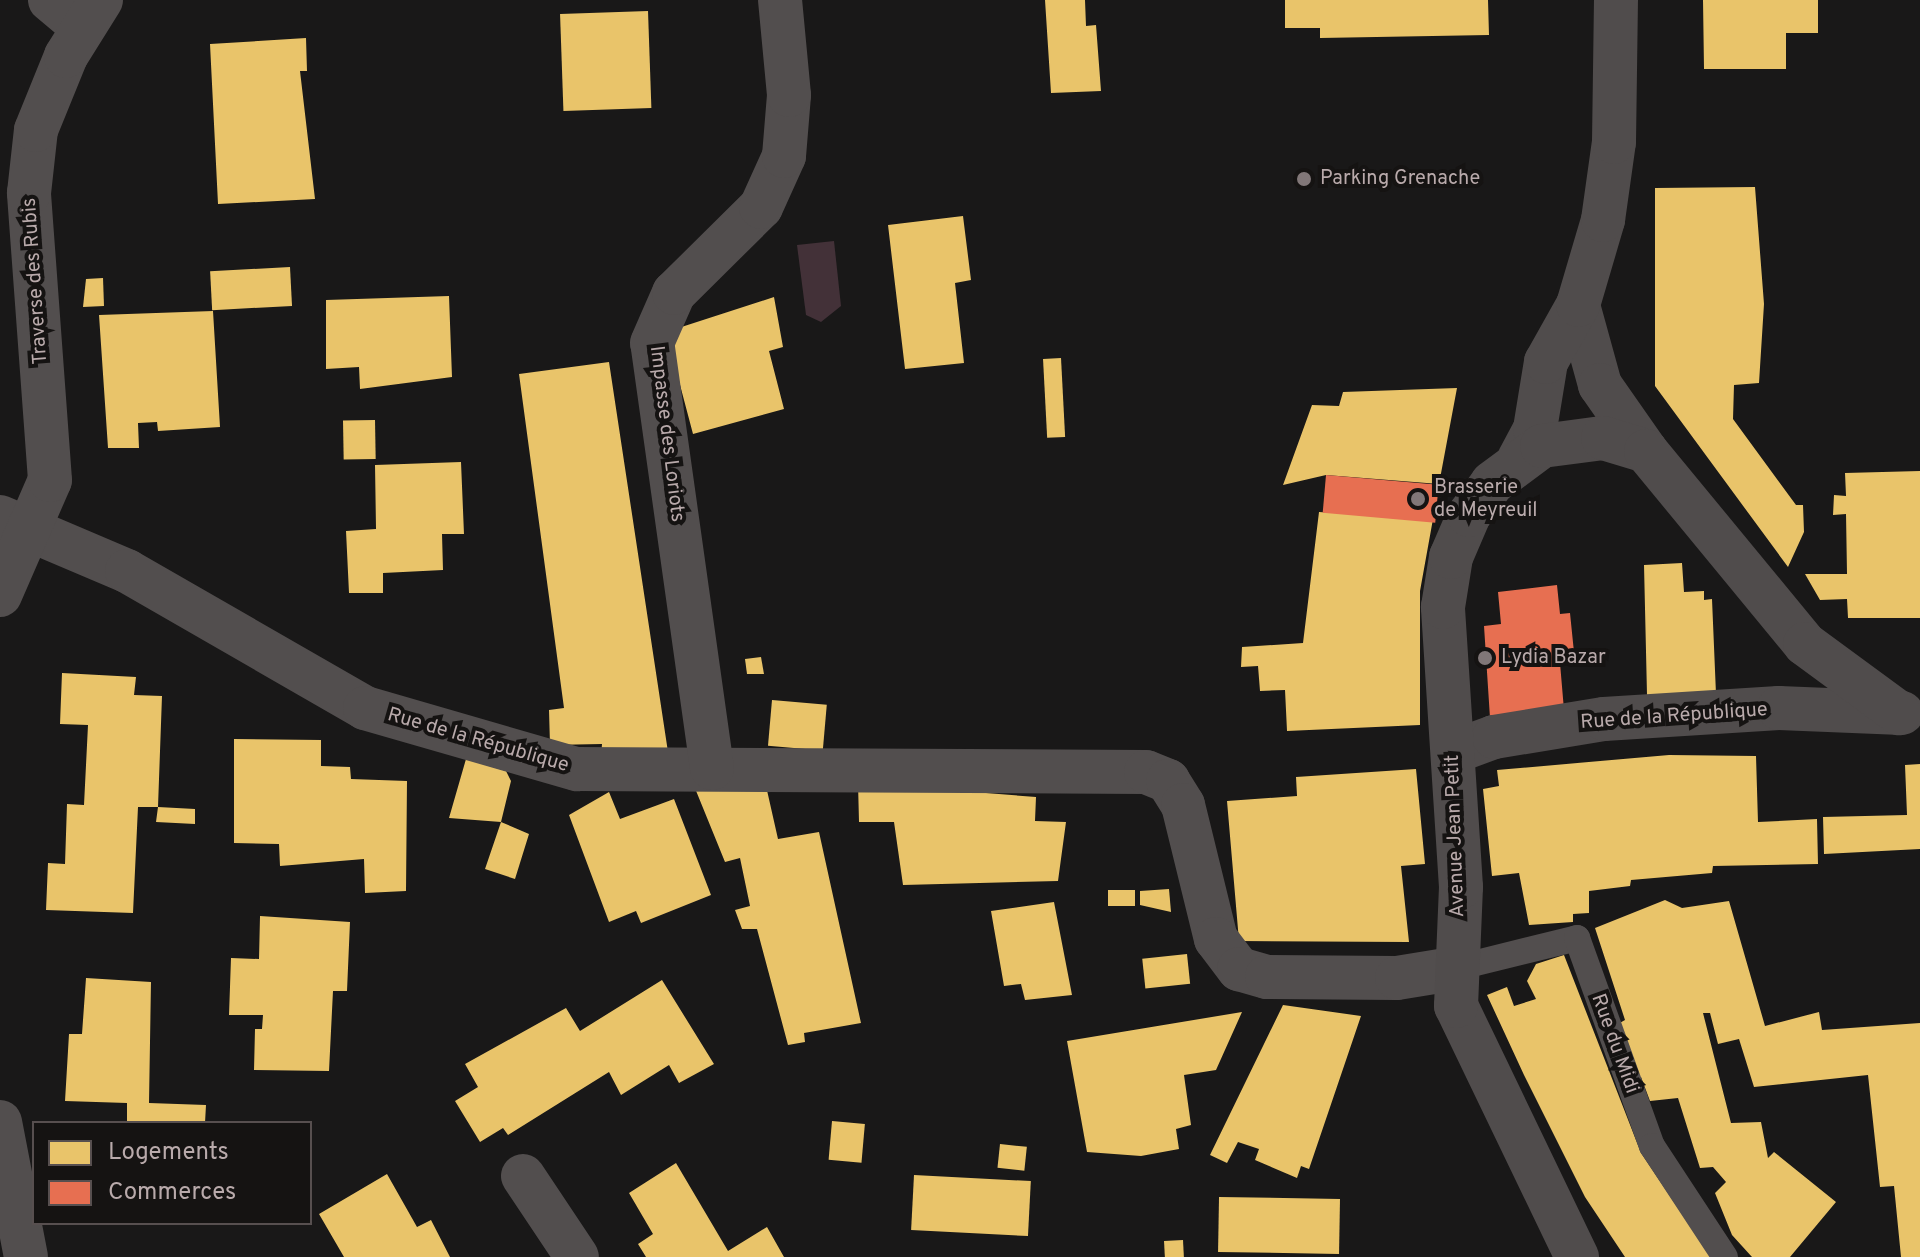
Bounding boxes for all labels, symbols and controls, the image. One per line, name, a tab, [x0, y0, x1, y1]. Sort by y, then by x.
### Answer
place label: Parking Grenache	[1320, 167, 1480, 191]
marker: Parking Grenache	[1295, 170, 1313, 188]
street label: Traverse des Rubis	[18, 197, 54, 365]
street label: Impasse des Loriots	[643, 344, 689, 524]
place label: Brasserie de Meyreuil	[1434, 476, 1538, 523]
marker: Brasserie de Meyreuil	[1409, 490, 1427, 508]
place label: Lydia Bazar	[1501, 646, 1606, 670]
marker: Lydia Bazar	[1476, 649, 1494, 667]
street label: Rue de la République	[1580, 698, 1768, 736]
street label: Rue de la République	[385, 704, 571, 778]
street label: Avenue Jean Petit	[1441, 754, 1471, 918]
street label: Rue du Midi	[1585, 991, 1643, 1097]
legend	[32, 1121, 312, 1225]
text: Logements	[108, 1138, 229, 1168]
text: Commerces	[108, 1178, 236, 1208]

